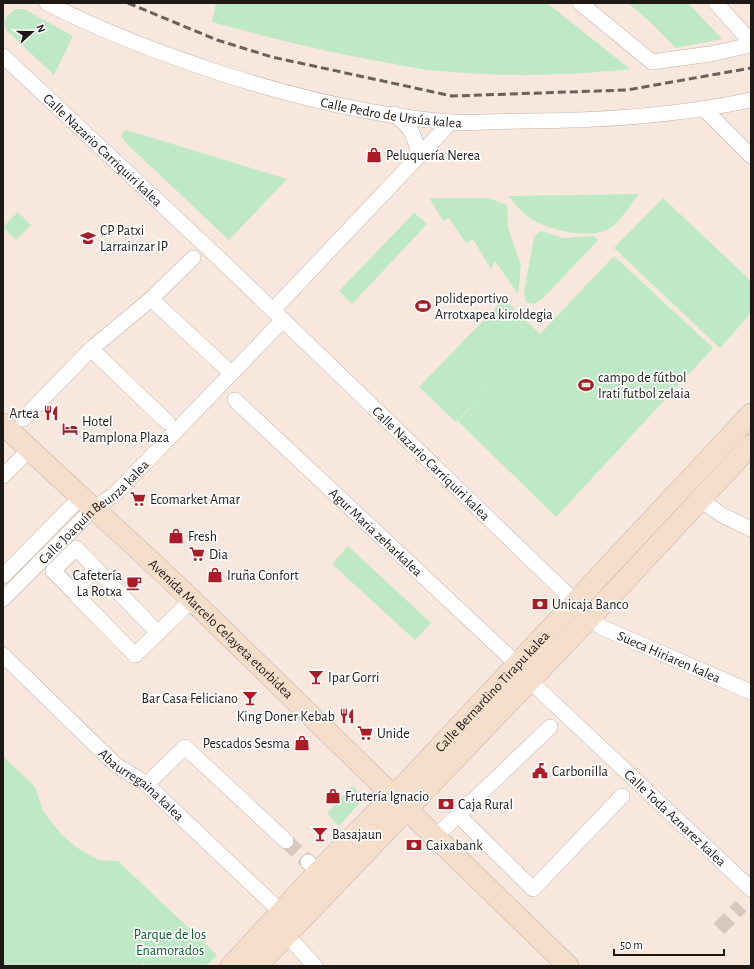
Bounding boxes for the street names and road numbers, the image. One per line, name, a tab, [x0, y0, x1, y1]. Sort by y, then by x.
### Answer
street label: Calle Nazario Carriquiri kalea	[40, 91, 165, 210]
street label: Calle Pedro de Ursúa kalea	[319, 95, 463, 131]
street label: Calle Nazario Carriquiri kalea	[369, 404, 492, 524]
street label: Calle Joaquín Beunza kalea	[36, 457, 152, 567]
street label: Agur Maria zeharkalea	[326, 486, 425, 580]
street label: Avenida Marcelo Celayeta etorbidea	[145, 557, 296, 702]
street label: Calle Bernardino Tirapu kalea	[433, 628, 553, 755]
street label: Sueca Hiriaren kalea	[615, 629, 723, 686]
street label: Abaurregaina kalea	[96, 746, 187, 824]
street label: Calle Toda Aznarez kalea	[621, 768, 729, 870]

